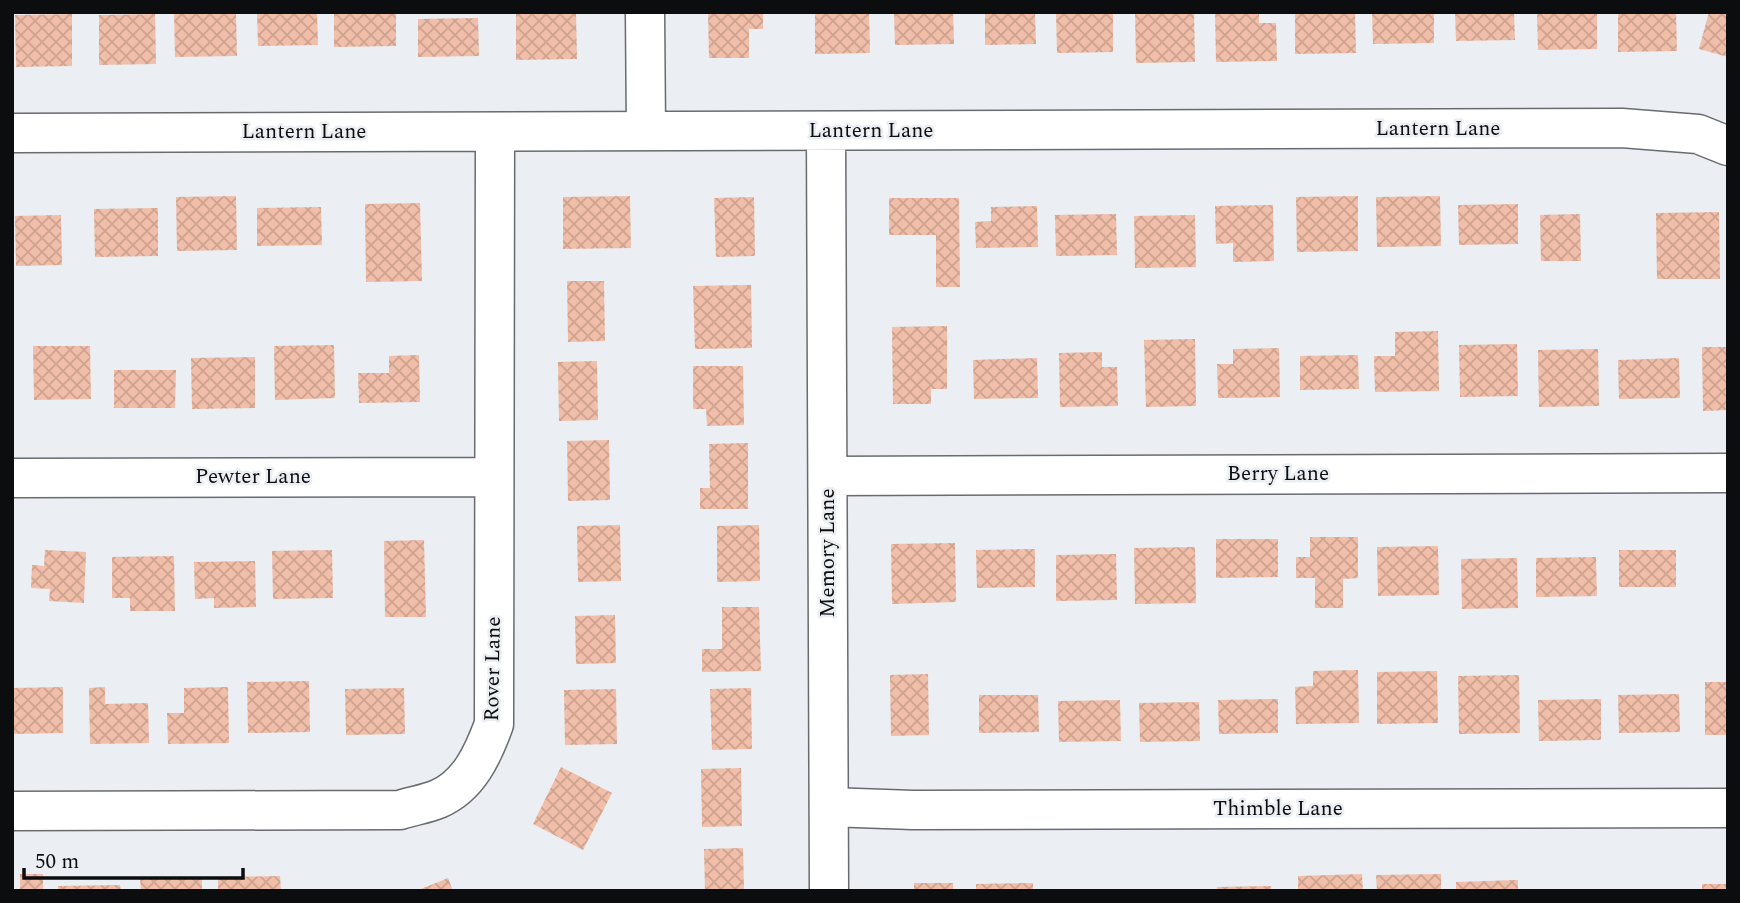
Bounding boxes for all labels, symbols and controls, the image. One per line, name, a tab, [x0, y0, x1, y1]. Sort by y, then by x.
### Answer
street label: Lantern Lane	[1375, 113, 1501, 145]
street label: Lantern Lane	[808, 115, 934, 147]
street label: Lantern Lane	[241, 116, 367, 148]
street label: Berry Lane	[1227, 458, 1329, 490]
street label: Pewter Lane	[195, 461, 311, 493]
street label: Memory Lane	[812, 488, 844, 618]
street label: Rover Lane	[476, 616, 510, 722]
street label: Thimble Lane	[1213, 793, 1343, 825]
scale bar	[24, 836, 243, 880]
text: 50 m	[35, 846, 79, 878]

